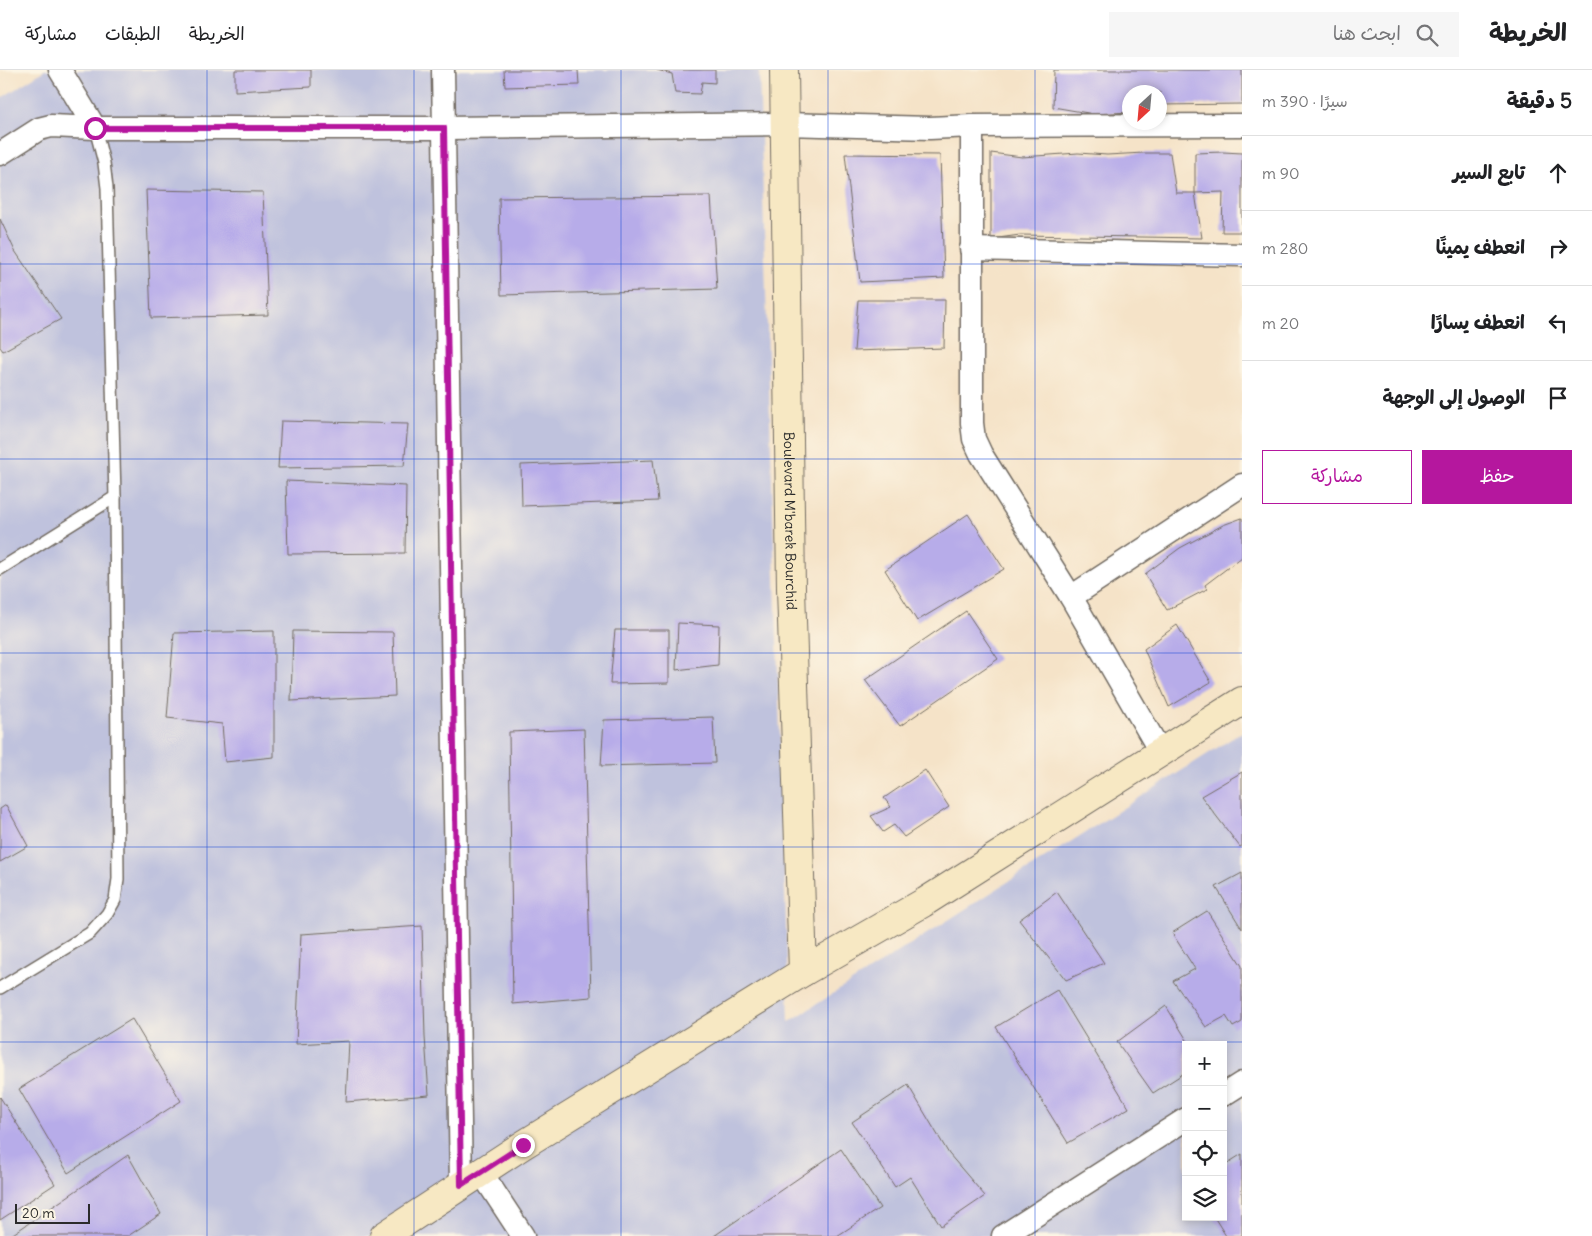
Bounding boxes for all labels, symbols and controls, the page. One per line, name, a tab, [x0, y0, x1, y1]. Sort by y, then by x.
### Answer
search box	[1109, 12, 1459, 57]
text: الخريطة	[1489, 17, 1567, 47]
text: ابحث هنا	[1333, 21, 1401, 45]
icon: search	[1413, 21, 1441, 49]
text: مشاركة	[25, 22, 77, 45]
text: الطبقات	[105, 22, 161, 45]
text: الخريطة	[189, 22, 245, 45]
north arrow	[1122, 85, 1167, 130]
text: 5 دقيقة	[1506, 87, 1572, 114]
text: سيرًا · 390 m	[1262, 91, 1348, 111]
route start	[84, 117, 107, 140]
icon: ahead	[1544, 159, 1572, 187]
text: تابع السير	[1453, 160, 1525, 184]
text: 90 m	[1262, 163, 1300, 183]
icon: right	[1544, 234, 1572, 262]
text: انعطف يمينًا	[1436, 235, 1525, 259]
text: 280 m	[1262, 238, 1308, 258]
icon: left	[1544, 309, 1572, 337]
text: انعطف يسارًا	[1431, 310, 1525, 334]
text: 20 m	[1262, 313, 1299, 333]
icon: arrive	[1544, 384, 1572, 412]
text: الوصول إلى الوجهة	[1382, 385, 1525, 409]
street label: Boulevard M'barek Bourchid	[780, 432, 801, 610]
button: مشاركة	[1262, 450, 1412, 504]
button: حفظ	[1422, 450, 1572, 504]
map controls	[1182, 1041, 1227, 1221]
button: +	[1182, 1041, 1227, 1086]
button: −	[1182, 1086, 1227, 1131]
button: locate	[1182, 1131, 1227, 1176]
route end	[512, 1134, 535, 1157]
button: layers	[1182, 1176, 1227, 1221]
scale bar	[15, 1201, 90, 1224]
text: 20 m	[22, 1204, 55, 1222]

